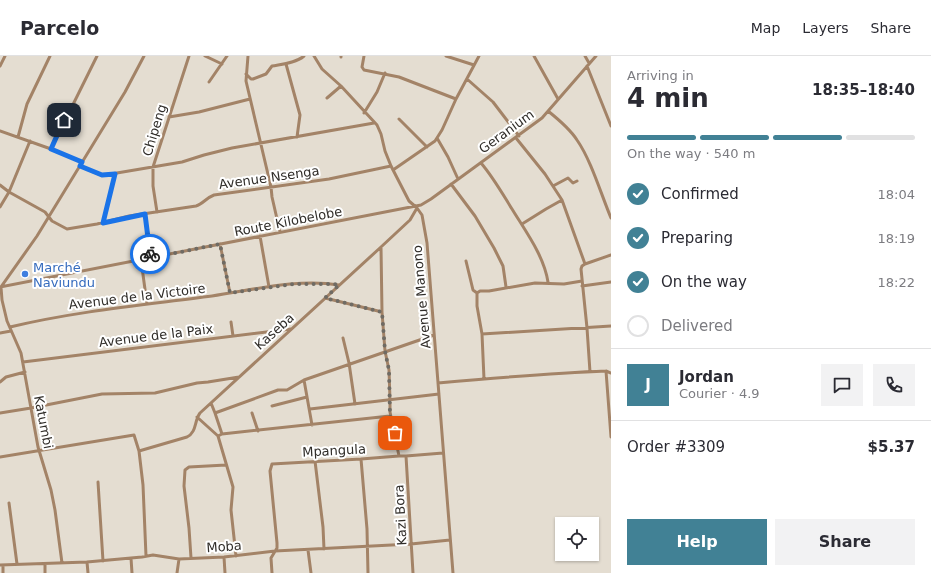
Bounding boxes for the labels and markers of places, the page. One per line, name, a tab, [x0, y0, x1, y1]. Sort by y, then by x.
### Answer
pin	[47, 103, 81, 137]
place label: Marché Naviundu	[33, 260, 95, 290]
marker: Marché Naviundu	[20, 269, 30, 279]
pin	[378, 416, 412, 450]

